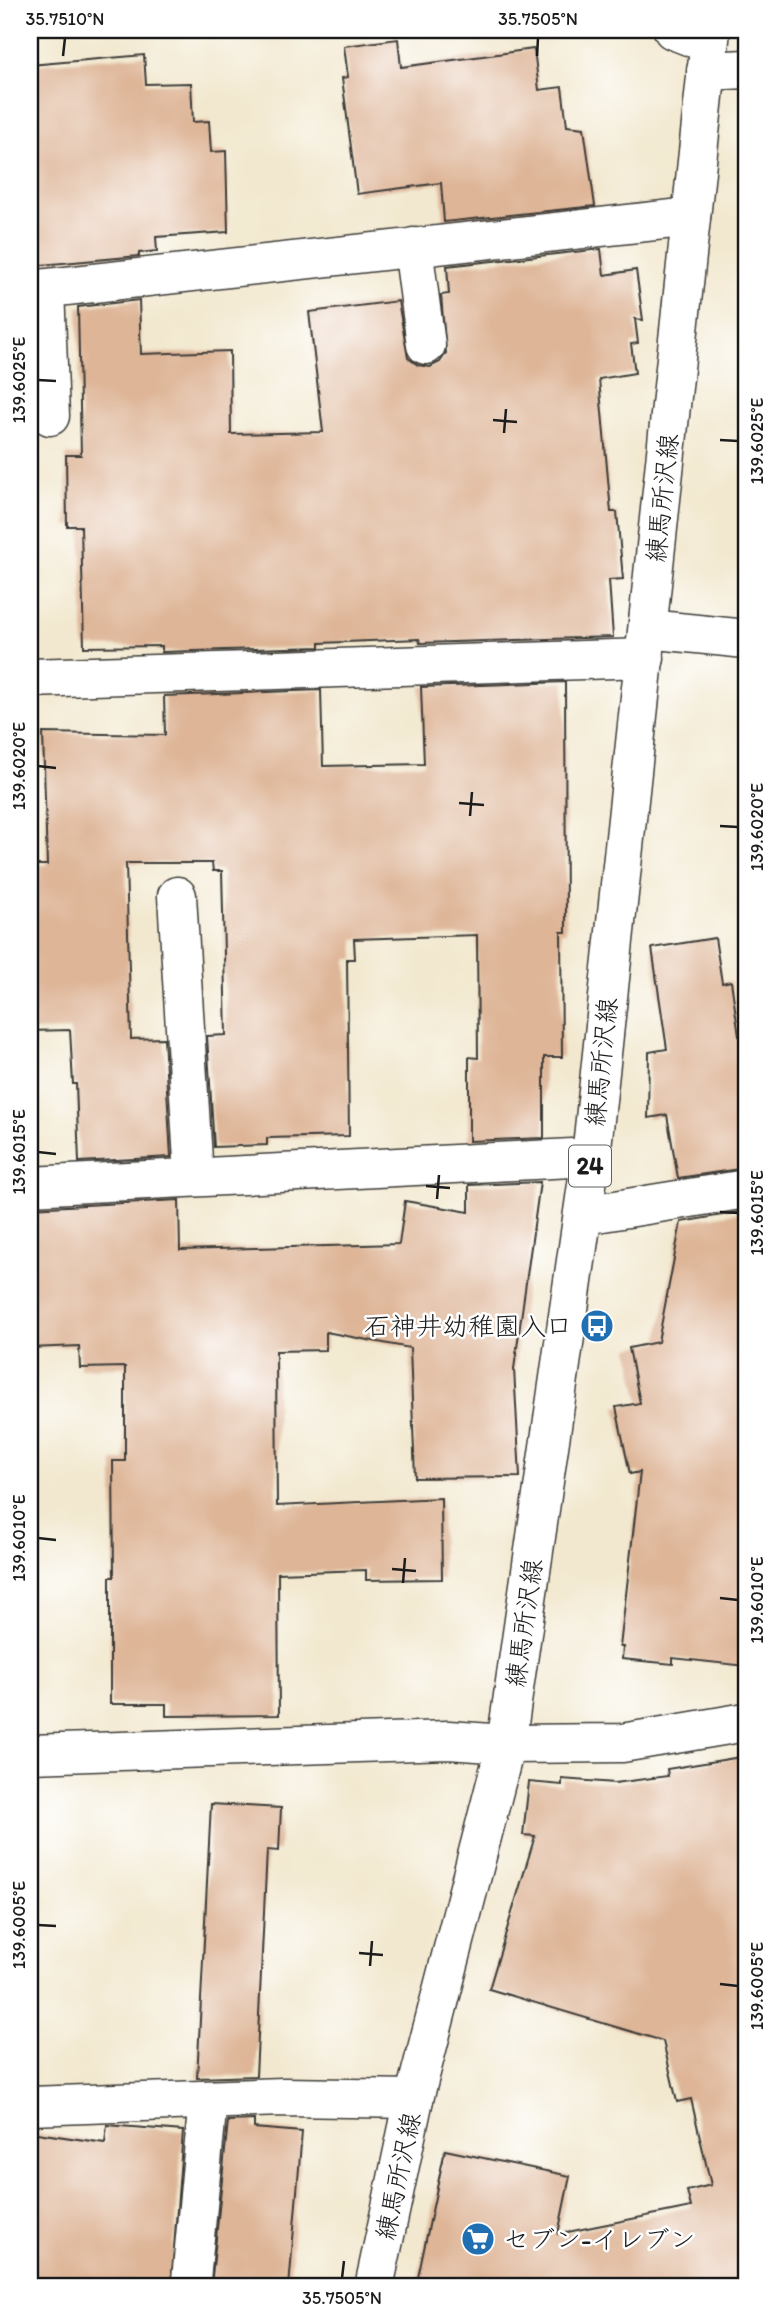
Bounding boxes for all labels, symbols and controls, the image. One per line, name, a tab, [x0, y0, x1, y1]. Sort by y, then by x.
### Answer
text: 35.7510°N	[26, 8, 104, 30]
text: 35.7505°N	[498, 8, 578, 30]
text: 139.6025°E	[8, 337, 30, 423]
text: 139.6025°E	[746, 398, 768, 484]
street label: 練馬所沢線	[639, 432, 685, 564]
text: 139.6020°E	[8, 722, 30, 810]
text: 139.6020°E	[746, 783, 768, 871]
street label: 練馬所沢線	[578, 996, 624, 1128]
text: 139.6015°E	[8, 1109, 30, 1195]
road number: 24	[569, 1146, 611, 1186]
text: 139.6015°E	[746, 1170, 768, 1256]
bus stop icon: 石神井幼稚園入口	[578, 1307, 616, 1345]
place label: 石神井幼稚園入口	[364, 1310, 572, 1342]
text: 139.6010°E	[8, 1494, 30, 1582]
street label: 練馬所沢線	[499, 1556, 549, 1690]
text: 139.6010°E	[746, 1556, 768, 1644]
text: 139.6005°E	[8, 1881, 30, 1969]
text: 139.6005°E	[746, 1942, 768, 2030]
street label: 練馬所沢線	[369, 2109, 427, 2243]
supermarket icon: セブン-イレブン	[459, 2220, 497, 2258]
place label: セブン-イレブン	[503, 2223, 695, 2255]
text: 35.7505°N	[302, 2287, 382, 2309]

